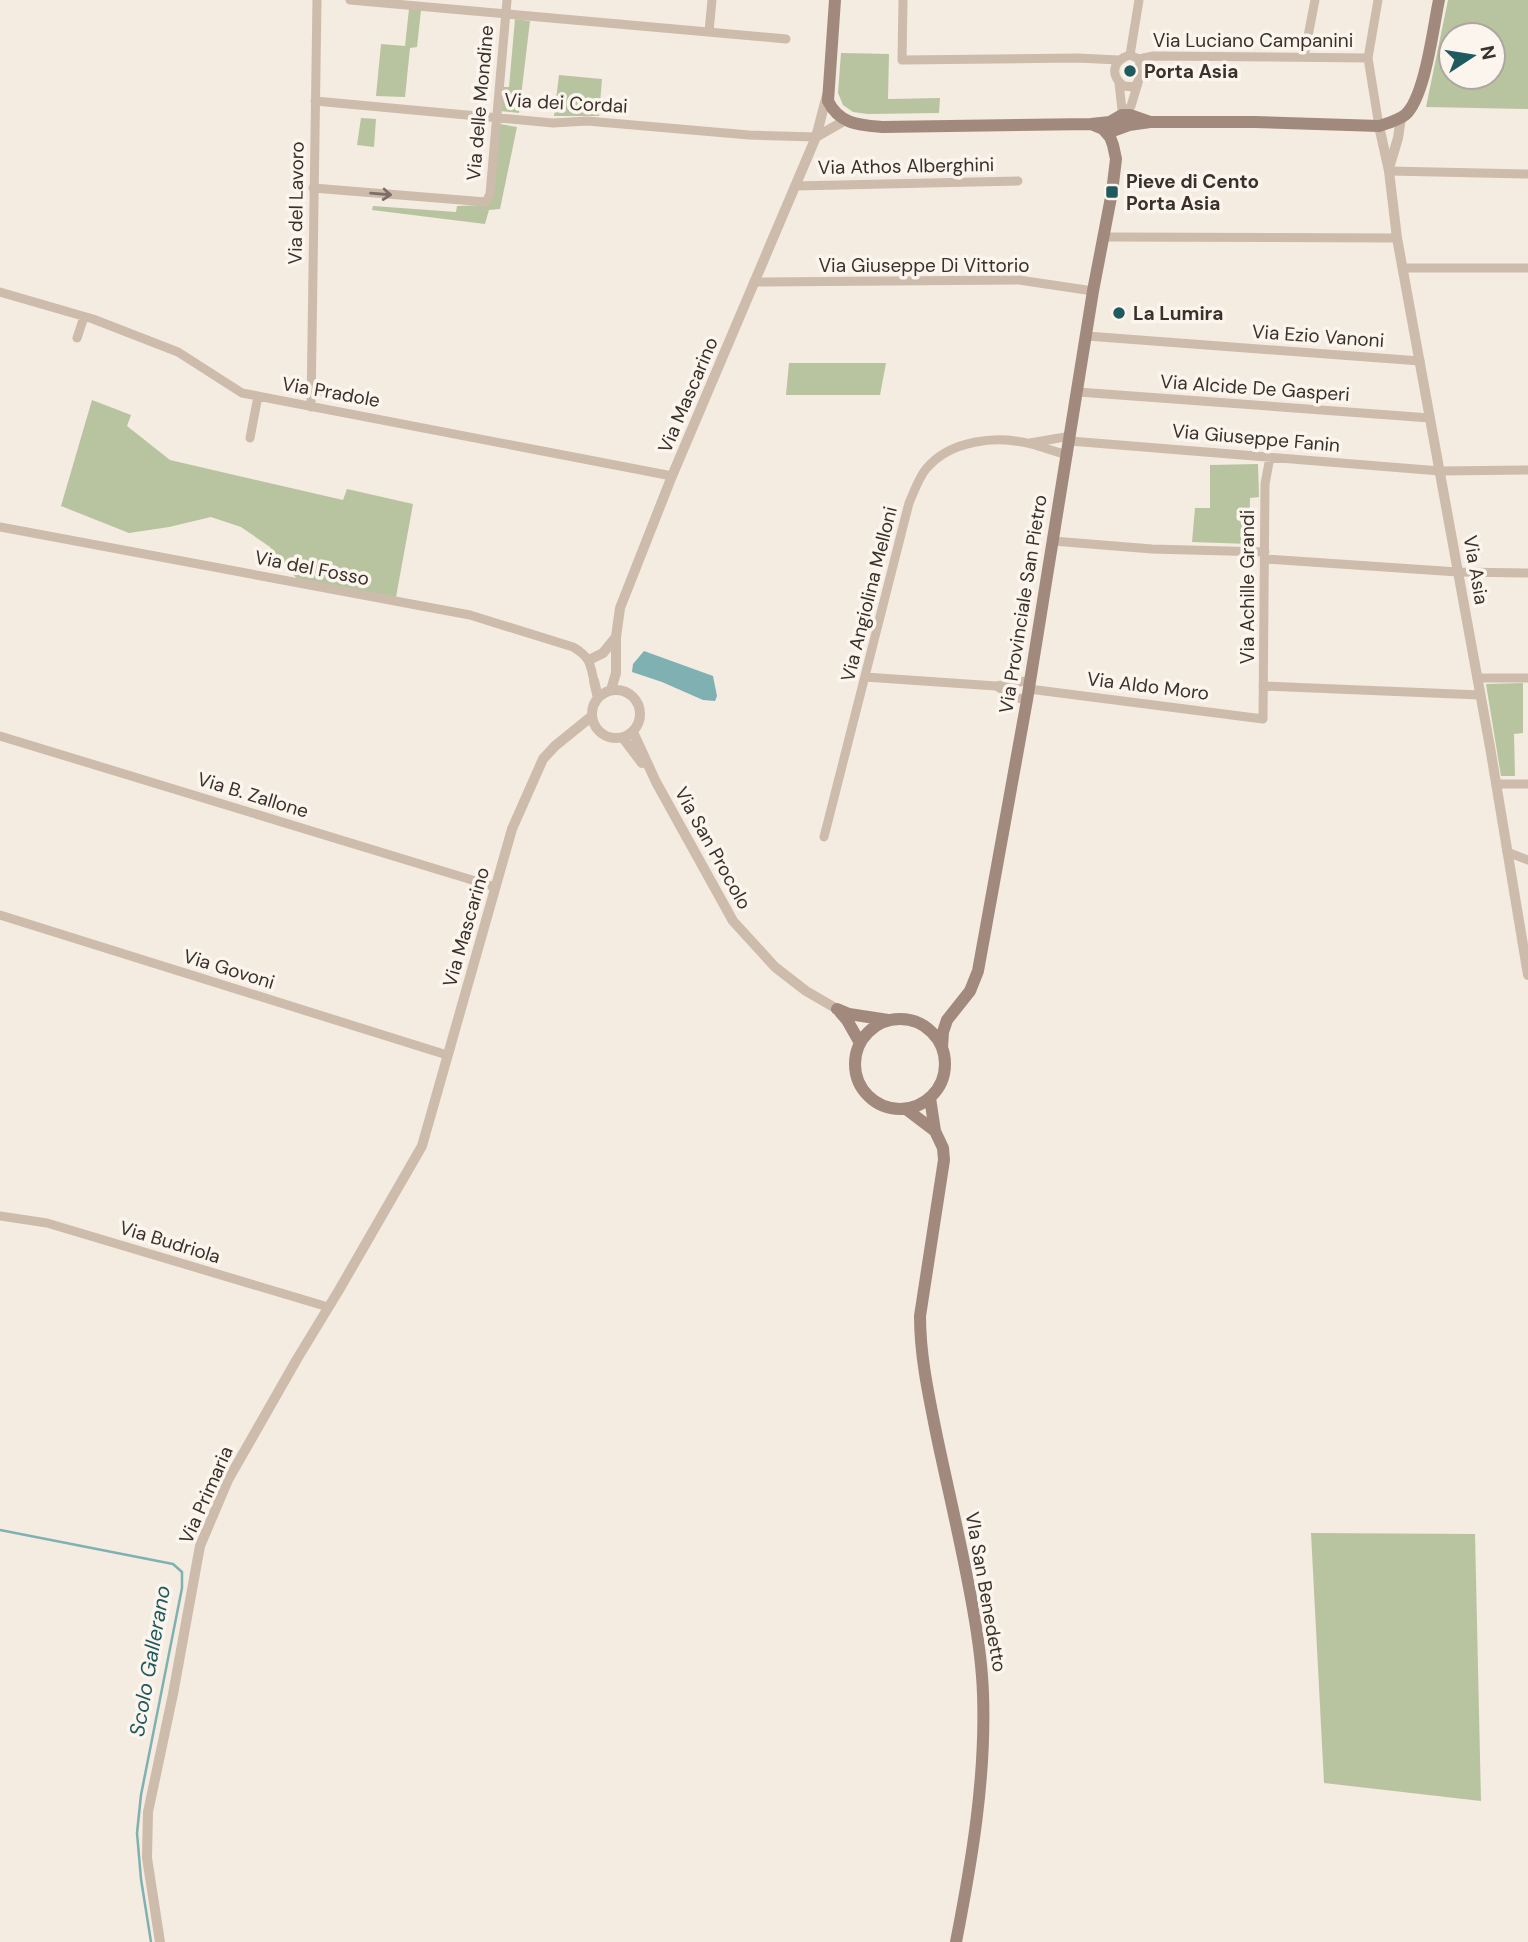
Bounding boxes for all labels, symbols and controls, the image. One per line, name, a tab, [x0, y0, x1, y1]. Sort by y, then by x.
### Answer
north arrow	[1437, 21, 1507, 91]
street label: Via delle Mondine	[461, 24, 499, 182]
street label: Via Luciano Campanini	[1153, 28, 1353, 53]
text: N	[1474, 43, 1502, 62]
place label: Porta Asia	[1144, 59, 1238, 84]
marker: Porta Asia	[1122, 63, 1138, 79]
street label: Via dei Cordai	[504, 87, 628, 119]
street label: Via del Lavoro	[282, 141, 310, 265]
street label: Via Athos Alberghini	[817, 152, 995, 180]
place label: Pieve di Cento Porta Asia	[1126, 169, 1259, 216]
marker: Pieve di Cento Porta Asia	[1104, 184, 1120, 200]
one-way arrow	[369, 188, 392, 201]
street label: Via Giuseppe Di Vittorio	[818, 253, 1030, 278]
place label: La Lumira	[1133, 301, 1224, 326]
marker: La Lumira	[1111, 305, 1127, 321]
street label: Via Ezio Vanoni	[1251, 319, 1385, 353]
street label: Via Mascarino	[652, 333, 724, 457]
street label: Via Alcide De Gasperi	[1159, 369, 1351, 407]
street label: Via Pradole	[280, 371, 382, 413]
street label: Via Giuseppe Fanin	[1171, 418, 1341, 458]
street label: Via Provinciale San Pietro	[993, 493, 1053, 715]
street label: Via Angiolina Melloni	[835, 504, 903, 684]
street label: Via Achille Grandi	[1235, 510, 1260, 664]
street label: Via Asia	[1458, 533, 1494, 607]
street label: Via del Fosso	[253, 545, 371, 591]
street label: Via Aldo Moro	[1085, 666, 1211, 706]
street label: Via B. Zallone	[194, 766, 312, 824]
street label: Via San Procolo	[669, 782, 757, 914]
street label: Via Mascarino	[437, 864, 495, 990]
street label: Via Govoni	[180, 943, 278, 995]
street label: Via Budriola	[116, 1215, 224, 1269]
street label: Via Primaria	[173, 1442, 239, 1548]
street label: VIa San Benedetto	[960, 1510, 1012, 1674]
water label: Scolo Gallerano	[123, 1583, 177, 1739]

